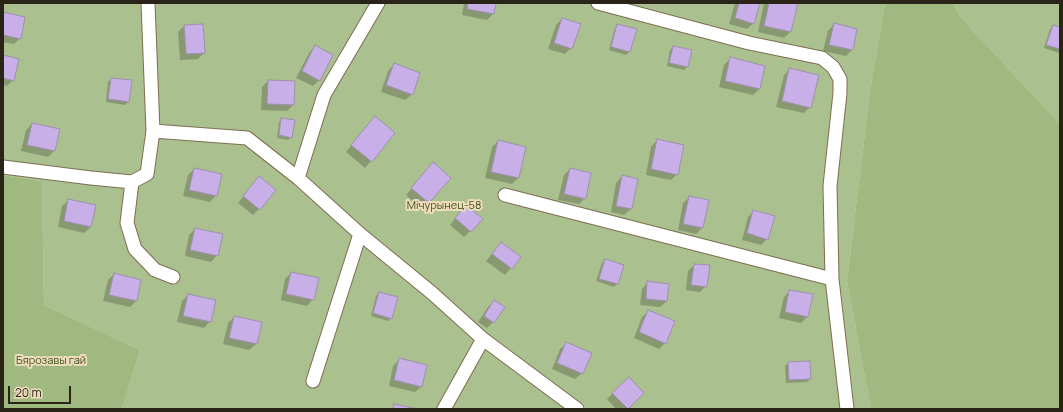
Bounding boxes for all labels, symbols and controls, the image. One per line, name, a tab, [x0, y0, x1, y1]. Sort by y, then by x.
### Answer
park label: Мічурынец-58	[407, 199, 481, 213]
park label: Бярозавы гай	[16, 354, 86, 368]
scale bar	[10, 378, 73, 404]
text: 20 m	[15, 384, 42, 401]

